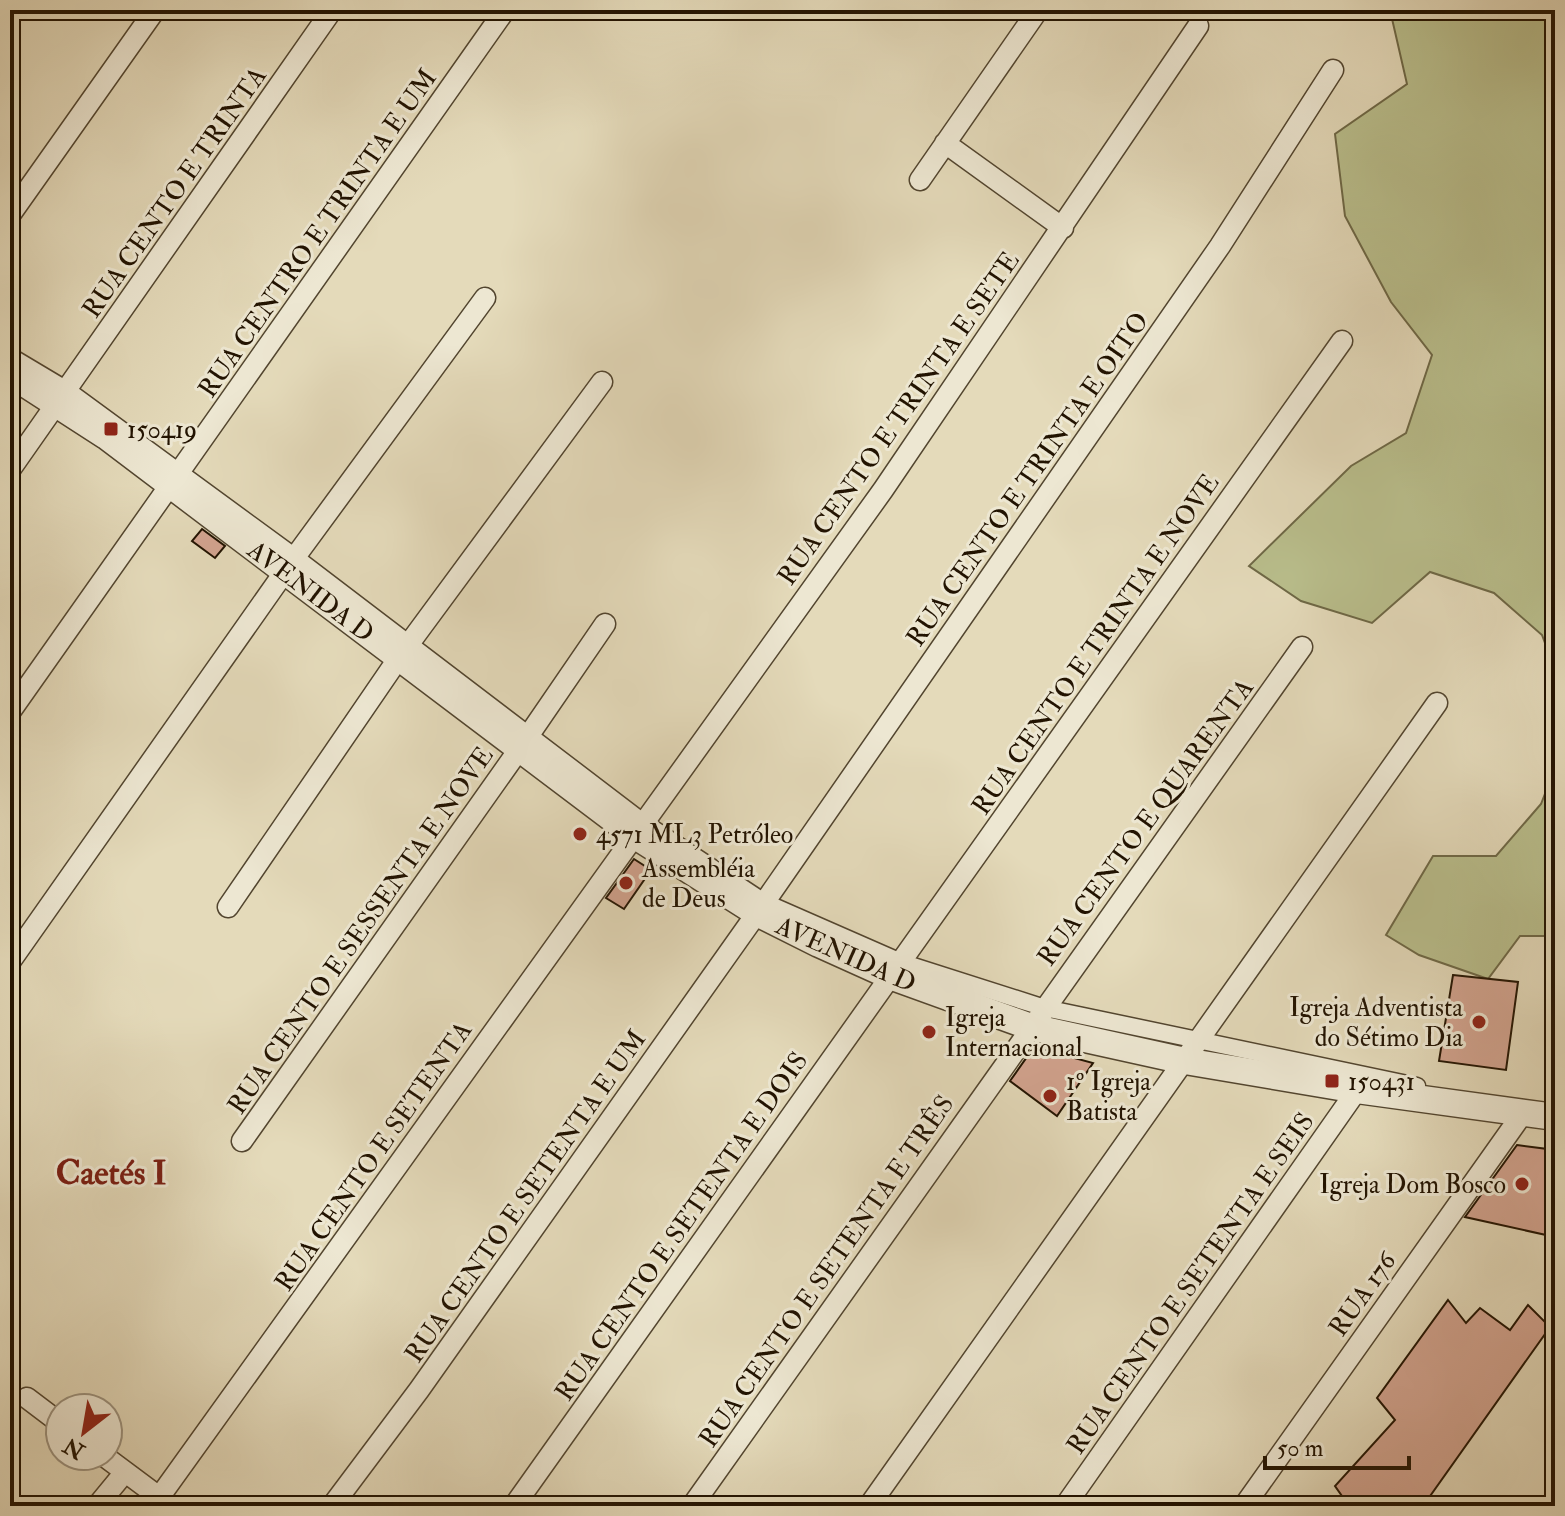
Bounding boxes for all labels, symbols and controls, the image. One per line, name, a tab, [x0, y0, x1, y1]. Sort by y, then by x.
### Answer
street label: RUA CENTO E TRINTA	[76, 60, 274, 324]
street label: RUA CENTRO E TRINTA E UM	[192, 63, 444, 404]
street label: RUA CENTO E TRINTA E SETE	[771, 246, 1027, 592]
street label: RUA CENTO E TRINTA E OITO	[900, 306, 1156, 653]
place label: 150419	[127, 414, 197, 446]
marker: 150419	[102, 420, 120, 438]
street label: RUA CENTO E TRINTA E NOVE	[965, 468, 1226, 821]
street label: AVENIDA D	[240, 533, 380, 650]
street label: RUA CENTO E QUARENTA	[1031, 672, 1261, 973]
street label: RUA CENTO E SESSENTA E NOVE	[221, 741, 501, 1121]
place label: 4571 ML3 Petróleo	[596, 819, 793, 851]
marker: 4571 ML3 Petróleo	[571, 825, 589, 843]
place label: Assembléia de Deus	[641, 853, 755, 915]
marker: Assembléia de Deus	[617, 874, 635, 892]
street label: AVENIDA D	[770, 909, 921, 1000]
place label: Igreja Adventista do Sétimo Dia	[1289, 992, 1463, 1054]
place label: Igreja Internacional	[945, 1002, 1083, 1064]
marker: Igreja Adventista do Sétimo Dia	[1470, 1013, 1488, 1031]
street label: RUA CENTO E SETENTA	[268, 1015, 480, 1298]
marker: Igreja Internacional	[920, 1023, 938, 1041]
street label: RUA CENTO E SETENTA E UM	[398, 1024, 653, 1369]
street label: RUA CENTO E SETENTA E DOIS	[549, 1046, 815, 1407]
place label: 1º Igreja Batista	[1066, 1066, 1151, 1128]
place label: 150431	[1348, 1066, 1415, 1098]
marker: 150431	[1323, 1072, 1341, 1090]
marker: 1º Igreja Batista	[1041, 1087, 1059, 1105]
street label: RUA CENTO E SETENTA E TRÊS	[691, 1088, 961, 1454]
street label: RUA CENTO E SETENTA E SEIS	[1060, 1107, 1321, 1461]
district label: Caetés I	[56, 1152, 166, 1195]
place label: Igreja Dom Bosco	[1319, 1169, 1506, 1201]
marker: Igreja Dom Bosco	[1513, 1175, 1531, 1193]
street label: RUA 176	[1322, 1245, 1404, 1343]
north arrow	[44, 1392, 124, 1472]
scale bar	[1265, 1420, 1409, 1470]
text: N	[58, 1431, 91, 1466]
text: 50 m	[1277, 1433, 1324, 1464]

